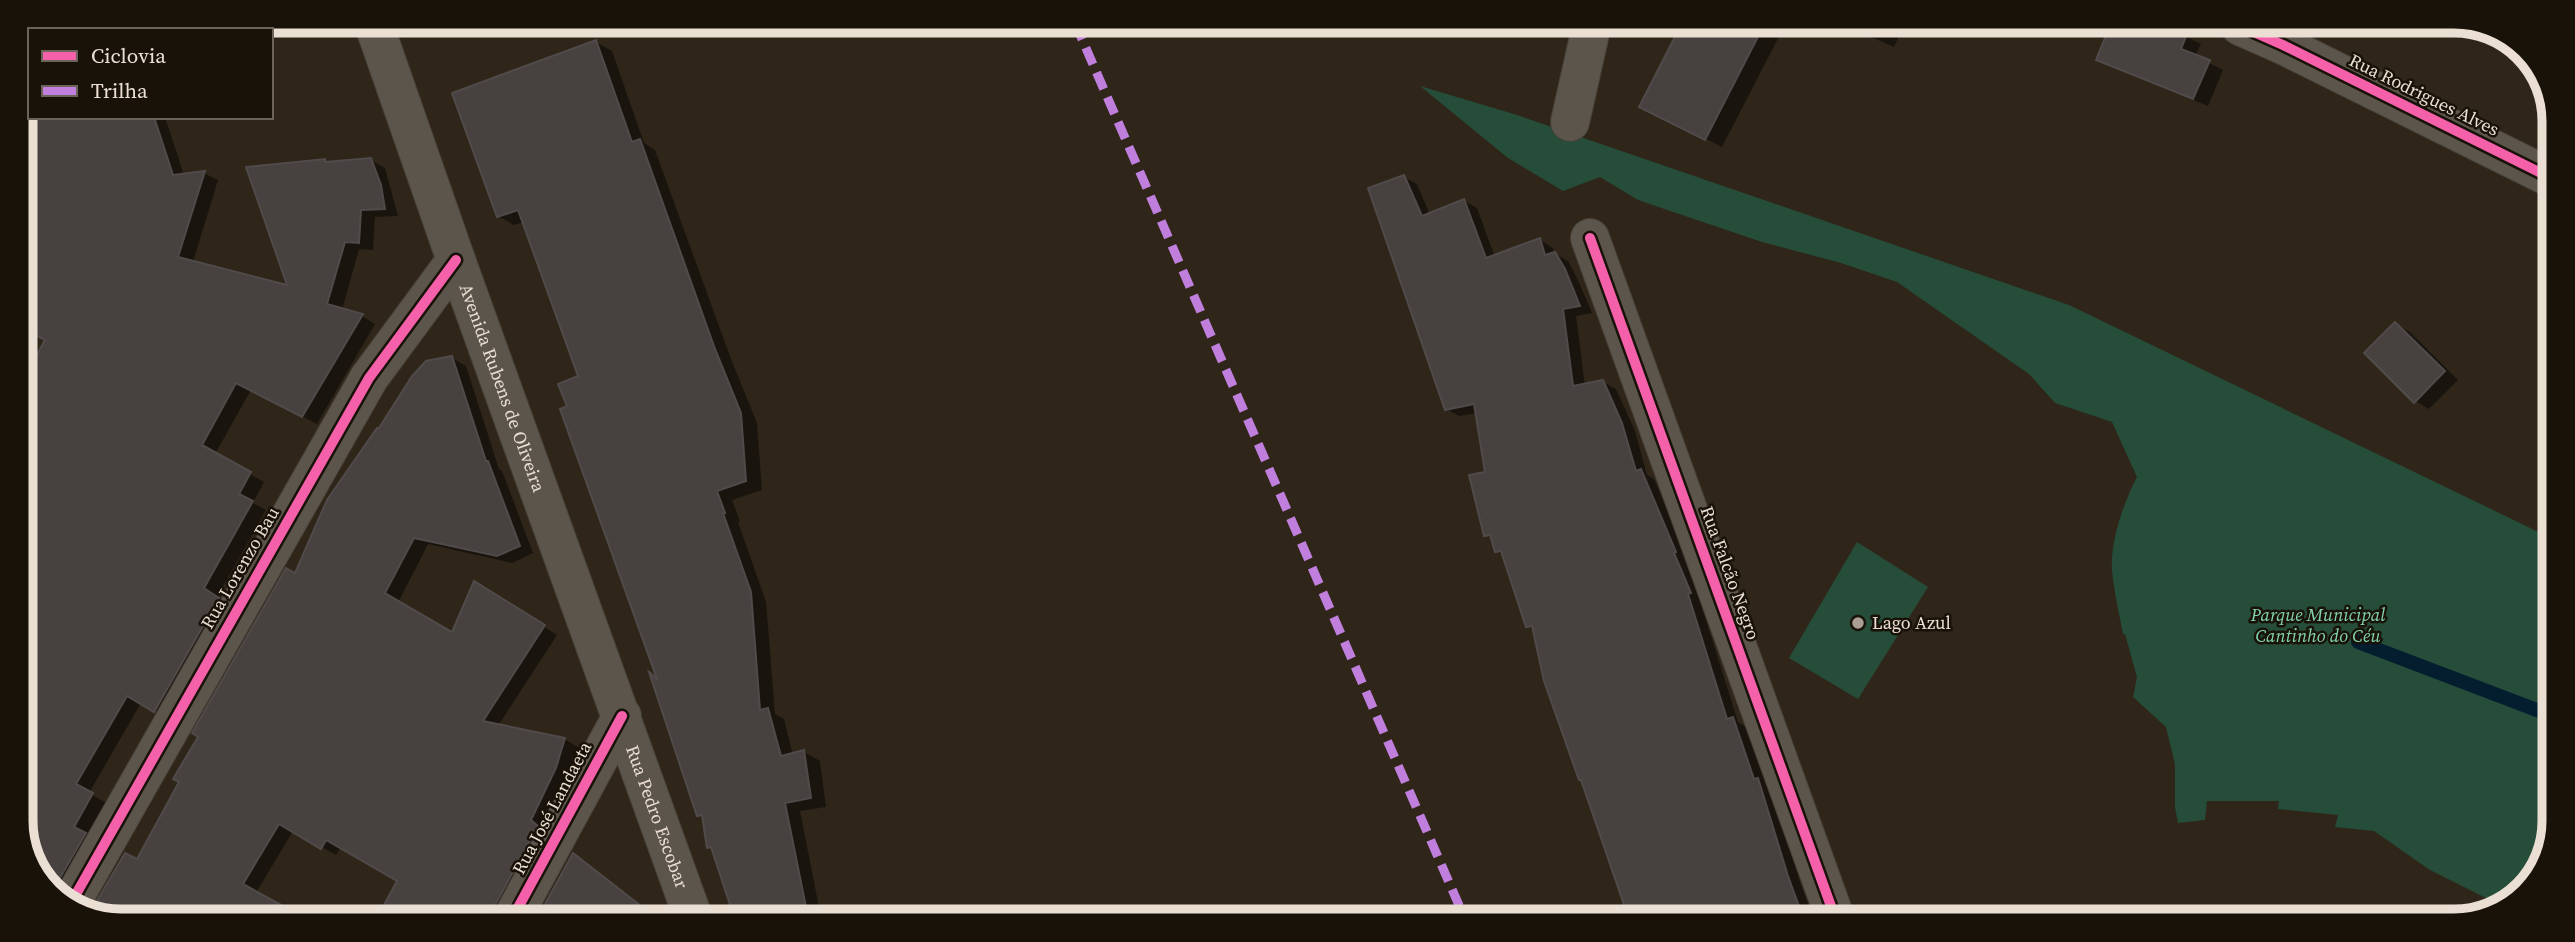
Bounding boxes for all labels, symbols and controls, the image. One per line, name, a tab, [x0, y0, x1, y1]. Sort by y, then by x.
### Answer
legend	[28, 28, 273, 119]
text: Ciclovia	[91, 41, 166, 70]
street label: Rua Rodrigues Alves	[2345, 47, 2503, 142]
text: Trilha	[91, 76, 148, 105]
street label: Avenida Rubens de Oliveira	[454, 280, 552, 496]
street label: Rua Lorenzo Bau	[195, 502, 285, 633]
street label: Rua Falcão Negro	[1695, 503, 1766, 643]
park label: Parque Municipal Cantinho do Céu	[2250, 602, 2385, 648]
place label: Lago Azul	[1872, 610, 1951, 635]
marker: Lago Azul	[1850, 615, 1866, 631]
street label: Rua José Landaeta	[506, 736, 597, 878]
street label: Rua Pedro Escobar	[620, 741, 695, 892]

